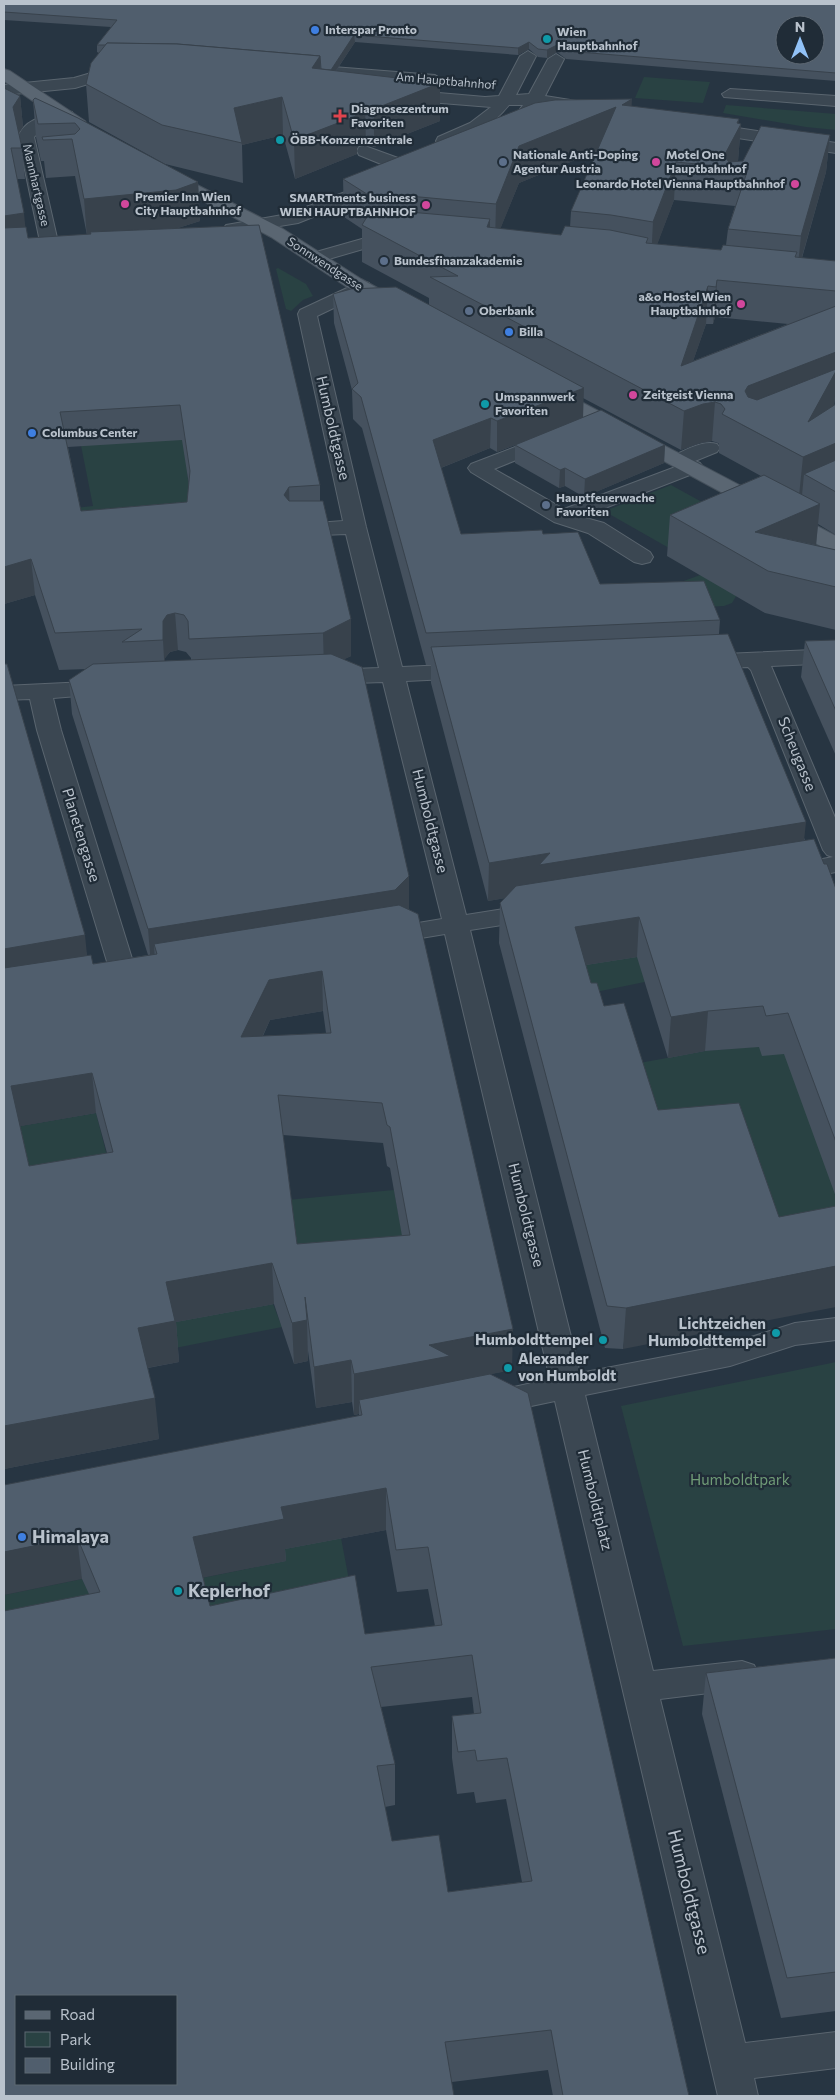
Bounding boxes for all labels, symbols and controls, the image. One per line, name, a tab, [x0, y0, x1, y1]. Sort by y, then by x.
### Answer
north arrow	[775, 15, 825, 65]
text: N	[795, 18, 805, 35]
place label: Interspar Pronto	[325, 22, 417, 36]
marker: Interspar Pronto	[309, 24, 321, 36]
place label: Wien Hauptbahnhof	[557, 24, 638, 52]
marker: Wien Hauptbahnhof	[541, 33, 553, 45]
street label: Am Hauptbahnhof	[395, 69, 497, 91]
place label: Diagnosezentrum Favoriten	[351, 101, 449, 129]
marker: Diagnosezentrum Favoriten	[333, 109, 347, 123]
place label: ÖBB-Konzernzentrale	[290, 132, 412, 146]
marker: ÖBB-Konzernzentrale	[274, 134, 286, 146]
street label: Mannhartgasse	[21, 142, 53, 227]
place label: Nationale Anti-Doping Agentur Austria	[513, 147, 639, 175]
place label: Motel One Hauptbahnhof	[666, 147, 747, 175]
marker: Nationale Anti-Doping Agentur Austria	[497, 156, 509, 168]
marker: Motel One Hauptbahnhof	[650, 156, 662, 168]
place label: Leonardo Hotel Vienna Hauptbahnhof	[576, 176, 785, 190]
marker: Leonardo Hotel Vienna Hauptbahnhof	[789, 178, 801, 190]
place label: Premier Inn Wien City Hauptbahnhof	[135, 189, 241, 217]
place label: SMARTments business WIEN HAUPTBAHNHOF	[279, 190, 416, 218]
marker: Premier Inn Wien City Hauptbahnhof	[119, 198, 131, 210]
marker: SMARTments business WIEN HAUPTBAHNHOF	[420, 199, 432, 211]
street label: Sonnwendgasse	[285, 234, 366, 293]
place label: Bundesfinanzakademie	[394, 253, 522, 267]
marker: Bundesfinanzakademie	[378, 255, 390, 267]
place label: a&o Hostel Wien Hauptbahnhof	[638, 289, 731, 317]
marker: a&o Hostel Wien Hauptbahnhof	[735, 298, 747, 310]
place label: Oberbank	[479, 303, 535, 317]
marker: Oberbank	[463, 305, 475, 317]
place label: Billa	[519, 324, 543, 338]
marker: Billa	[503, 326, 515, 338]
street label: Humboldtgasse	[313, 374, 355, 482]
place label: Zeitgeist Vienna	[643, 387, 733, 401]
place label: Umspannwerk Favoriten	[495, 389, 575, 417]
marker: Zeitgeist Vienna	[627, 389, 639, 401]
marker: Umspannwerk Favoriten	[479, 398, 491, 410]
place label: Columbus Center	[42, 425, 138, 439]
marker: Columbus Center	[26, 427, 38, 439]
place label: Hauptfeuerwache Favoriten	[556, 490, 655, 518]
marker: Hauptfeuerwache Favoriten	[540, 499, 552, 511]
street label: Scheugasse	[775, 714, 821, 793]
street label: Humboldtgasse	[409, 767, 453, 875]
street label: Planetengasse	[59, 785, 105, 884]
street label: Humboldtgasse	[505, 1161, 549, 1269]
place label: Lichtzeichen Humboldttempel	[648, 1314, 766, 1349]
marker: Lichtzeichen Humboldttempel	[770, 1327, 782, 1339]
place label: Humboldttempel	[475, 1330, 593, 1348]
marker: Humboldttempel	[597, 1334, 609, 1346]
place label: Alexander von Humboldt	[518, 1349, 616, 1384]
marker: Alexander von Humboldt	[502, 1362, 514, 1374]
street label: Humboldtplatz	[575, 1447, 617, 1552]
park label: Humboldtpark	[690, 1470, 790, 1488]
place label: Himalaya	[32, 1525, 109, 1547]
marker: Himalaya	[16, 1531, 28, 1543]
place label: Keplerhof	[188, 1579, 271, 1601]
marker: Keplerhof	[172, 1585, 184, 1597]
street label: Humboldtgasse	[664, 1827, 716, 1956]
legend	[15, 1995, 178, 2085]
text: Road	[60, 2005, 95, 2023]
text: Park	[60, 2030, 91, 2048]
text: Building	[60, 2055, 115, 2073]

